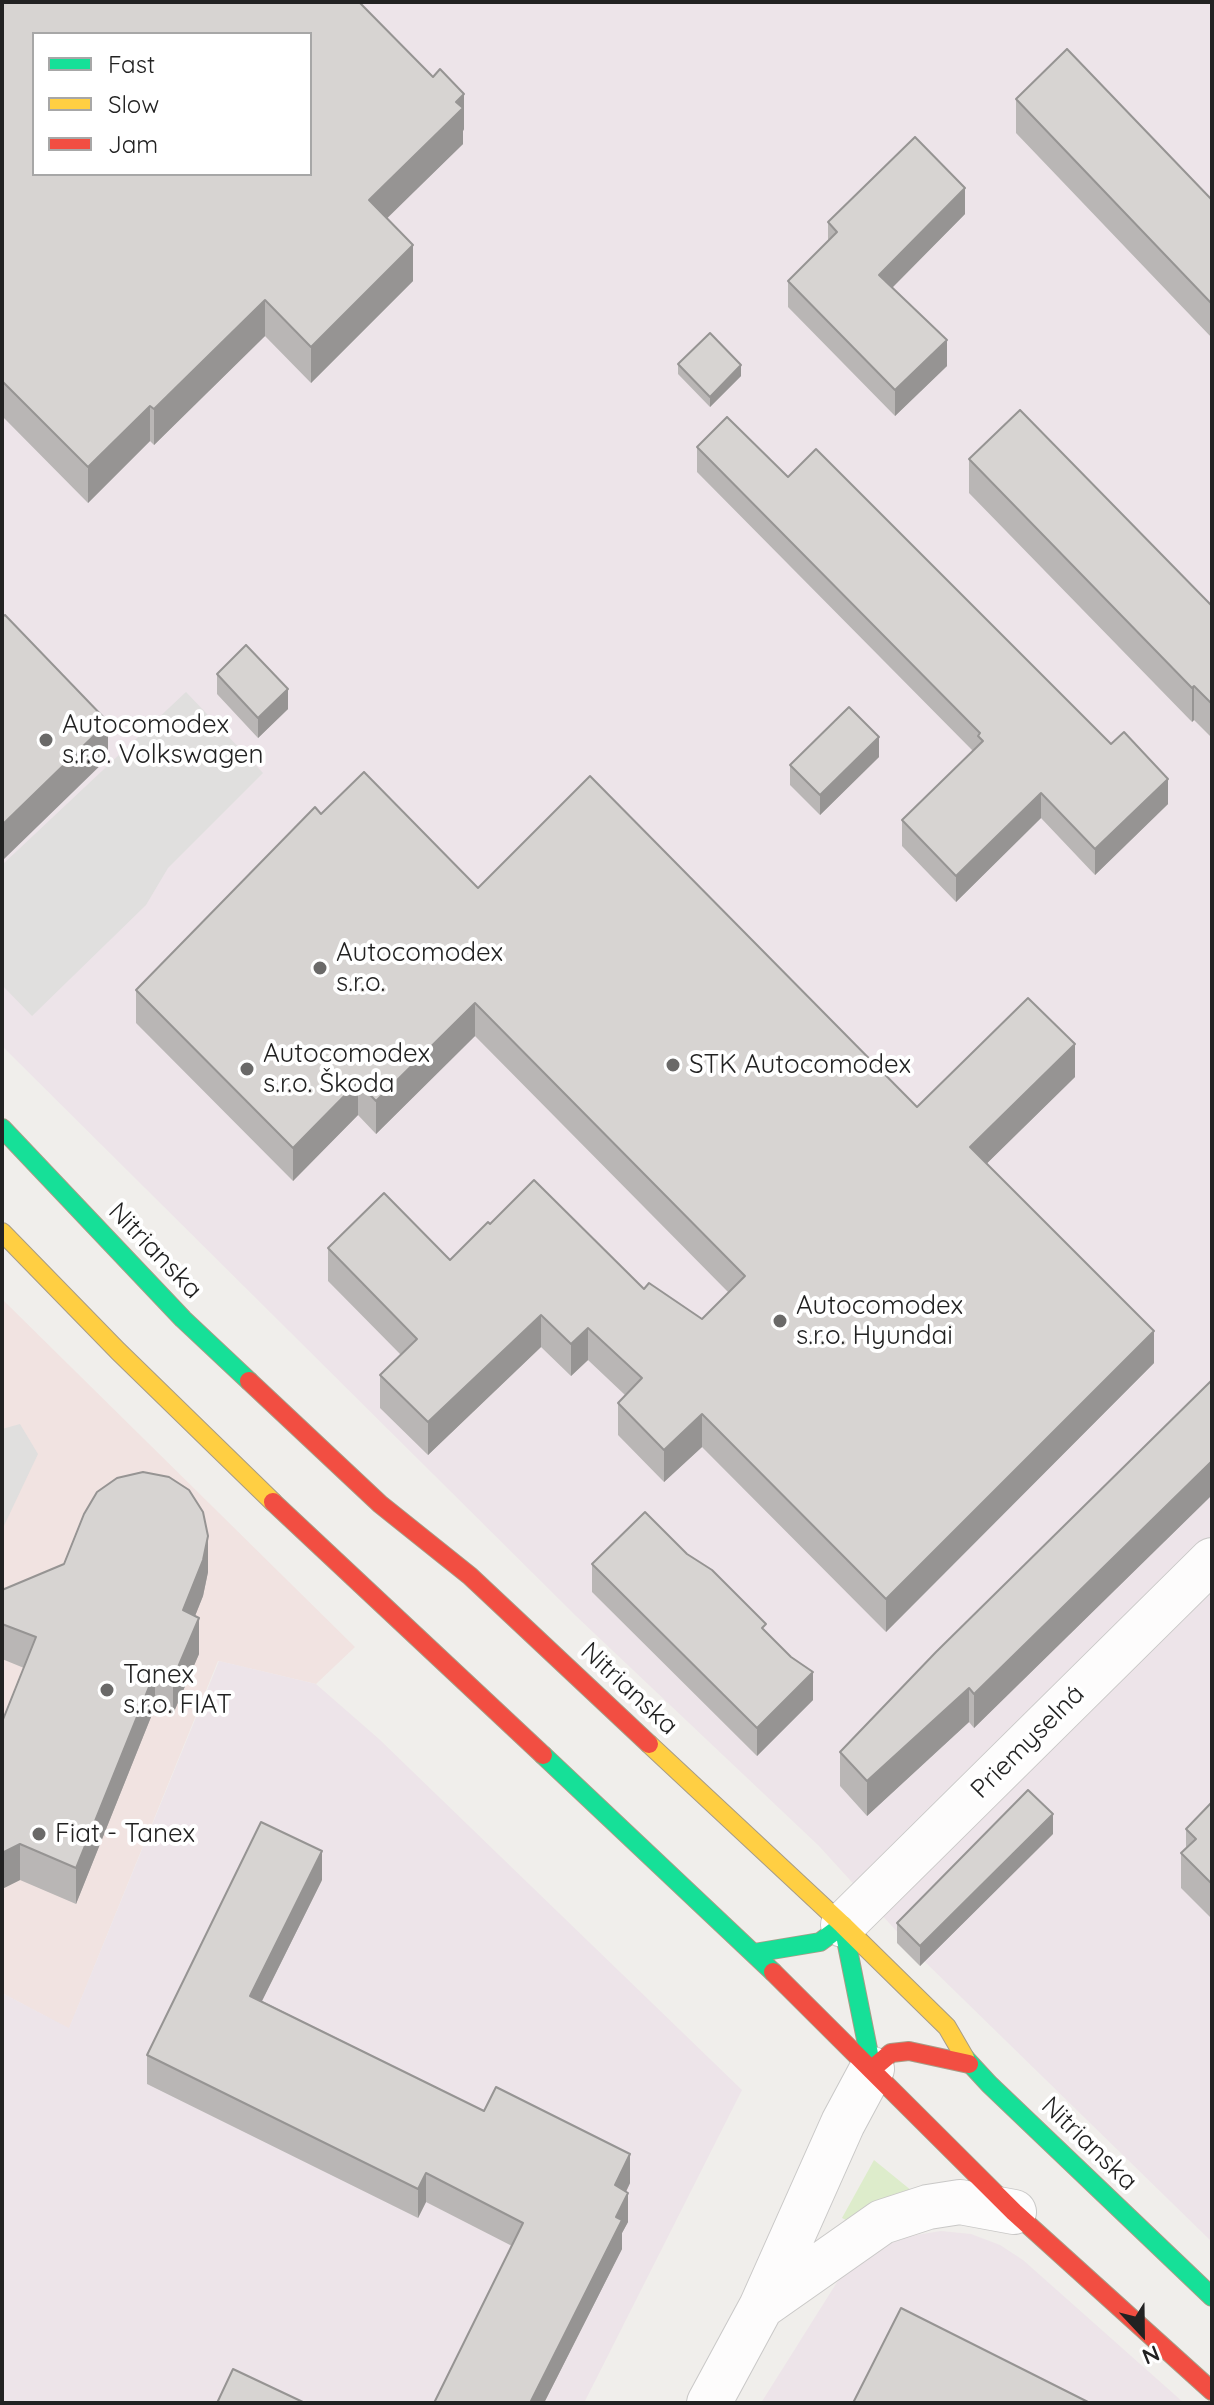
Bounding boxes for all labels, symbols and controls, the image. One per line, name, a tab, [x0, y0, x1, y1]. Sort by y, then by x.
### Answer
legend	[32, 32, 312, 176]
text: Fast	[108, 49, 155, 79]
text: Slow	[108, 89, 159, 119]
text: Jam	[108, 129, 158, 159]
place label: Autocomodex s.r.o. Volkswagen	[62, 709, 264, 770]
marker: Autocomodex s.r.o. Volkswagen	[37, 731, 55, 749]
place label: Autocomodex s.r.o.	[336, 937, 503, 998]
marker: Autocomodex s.r.o.	[311, 959, 329, 977]
place label: Autocomodex s.r.o. Škoda	[263, 1038, 430, 1100]
place label: STK Autocomodex	[689, 1049, 911, 1081]
marker: STK Autocomodex	[664, 1056, 682, 1074]
marker: Autocomodex s.r.o. Škoda	[238, 1060, 256, 1078]
street label: Nitrianska	[102, 1196, 208, 1306]
place label: Autocomodex s.r.o. Hyundai	[796, 1290, 963, 1352]
marker: Autocomodex s.r.o. Hyundai	[771, 1312, 789, 1330]
street label: Nitrianska	[574, 1636, 684, 1742]
place label: Tanex s.r.o. FIAT	[123, 1659, 232, 1720]
street label: Priemyselná	[965, 1679, 1091, 1805]
marker: Tanex s.r.o. FIAT	[98, 1681, 116, 1699]
place label: Fiat - Tanex	[55, 1818, 195, 1850]
marker: Fiat - Tanex	[30, 1825, 48, 1843]
street label: Nitrianska	[1034, 2091, 1144, 2197]
north arrow	[1102, 2293, 1182, 2373]
text: N	[1138, 2339, 1164, 2371]

